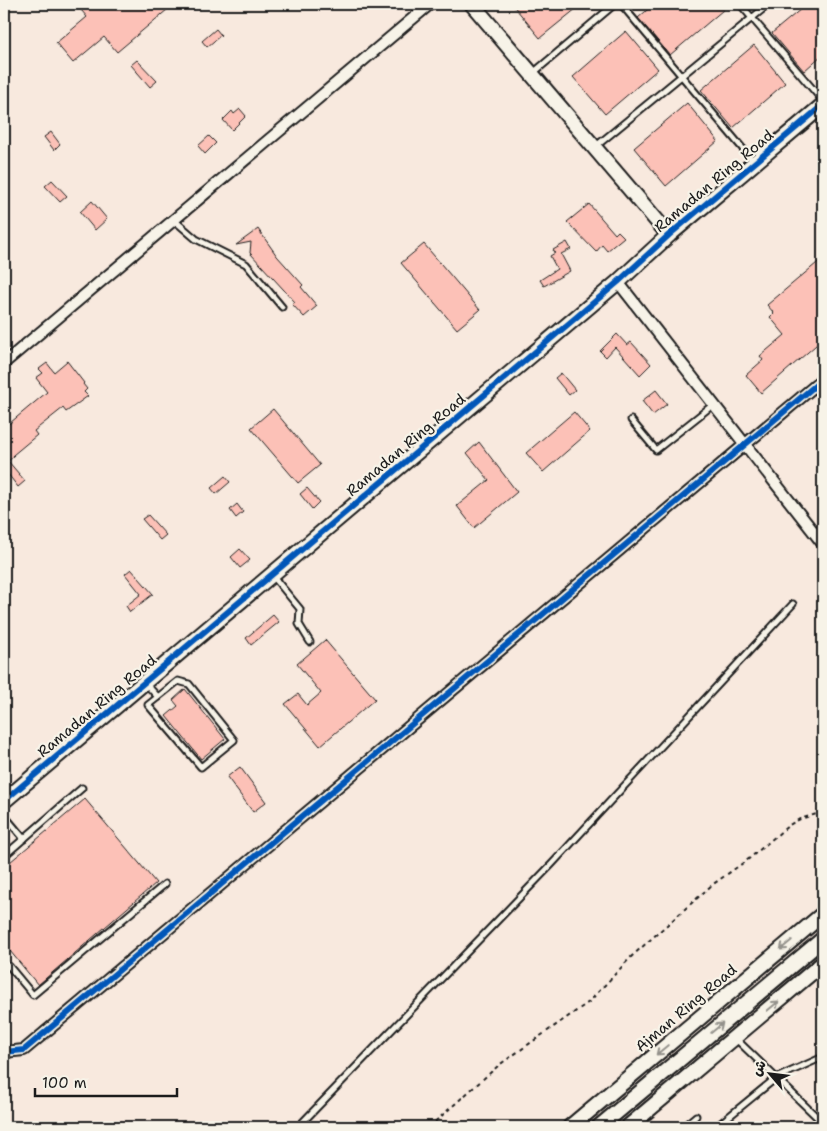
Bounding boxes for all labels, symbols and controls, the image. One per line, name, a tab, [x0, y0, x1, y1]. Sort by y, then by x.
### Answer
street label: Ramadan Ring Road	[650, 125, 778, 237]
street label: Ramadan Ring Road	[342, 389, 470, 501]
street label: Ramadan Ring Road	[33, 650, 161, 762]
one-way arrow	[780, 939, 793, 950]
street label: Ajman Ring Road	[631, 959, 741, 1056]
one-way arrow	[766, 1000, 779, 1012]
one-way arrow	[710, 1023, 723, 1034]
one-way arrow	[656, 1044, 669, 1055]
north arrow	[744, 1048, 794, 1098]
text: ش	[747, 1057, 770, 1079]
scale bar	[35, 1066, 178, 1098]
text: 100 m	[42, 1073, 87, 1093]

